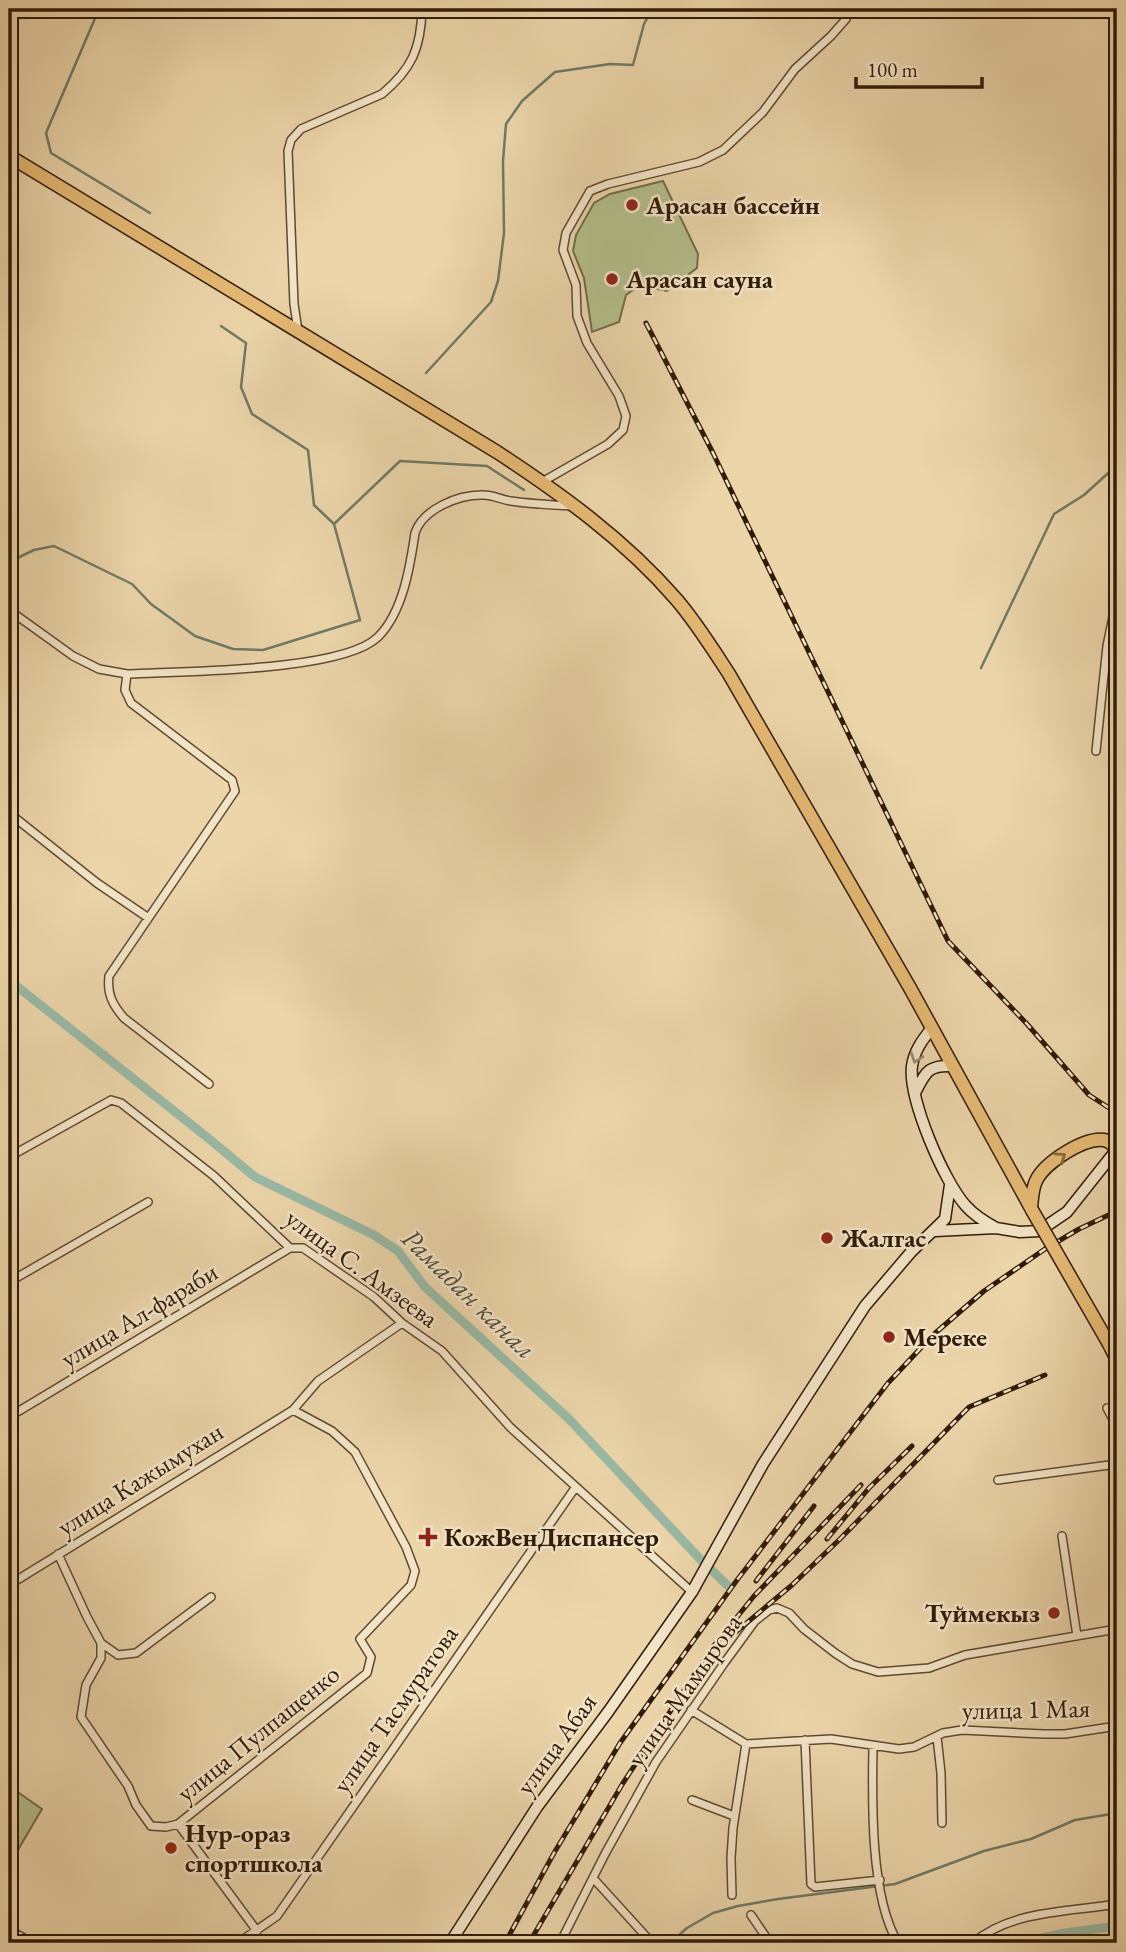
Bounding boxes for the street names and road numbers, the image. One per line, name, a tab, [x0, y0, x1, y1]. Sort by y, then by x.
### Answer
street label: улица С. Амзеева	[279, 1201, 446, 1335]
street label: улица Ал-фараби	[54, 1255, 224, 1375]
street label: улица Кажымухан	[51, 1414, 229, 1544]
street label: улица Мамырова	[619, 1606, 750, 1773]
street label: улица Тасмуратова	[324, 1618, 466, 1800]
street label: улица Пулпащенко	[169, 1657, 347, 1809]
street label: улица Абая	[508, 1687, 604, 1801]
street label: улица 1 Мая	[961, 1691, 1091, 1727]

